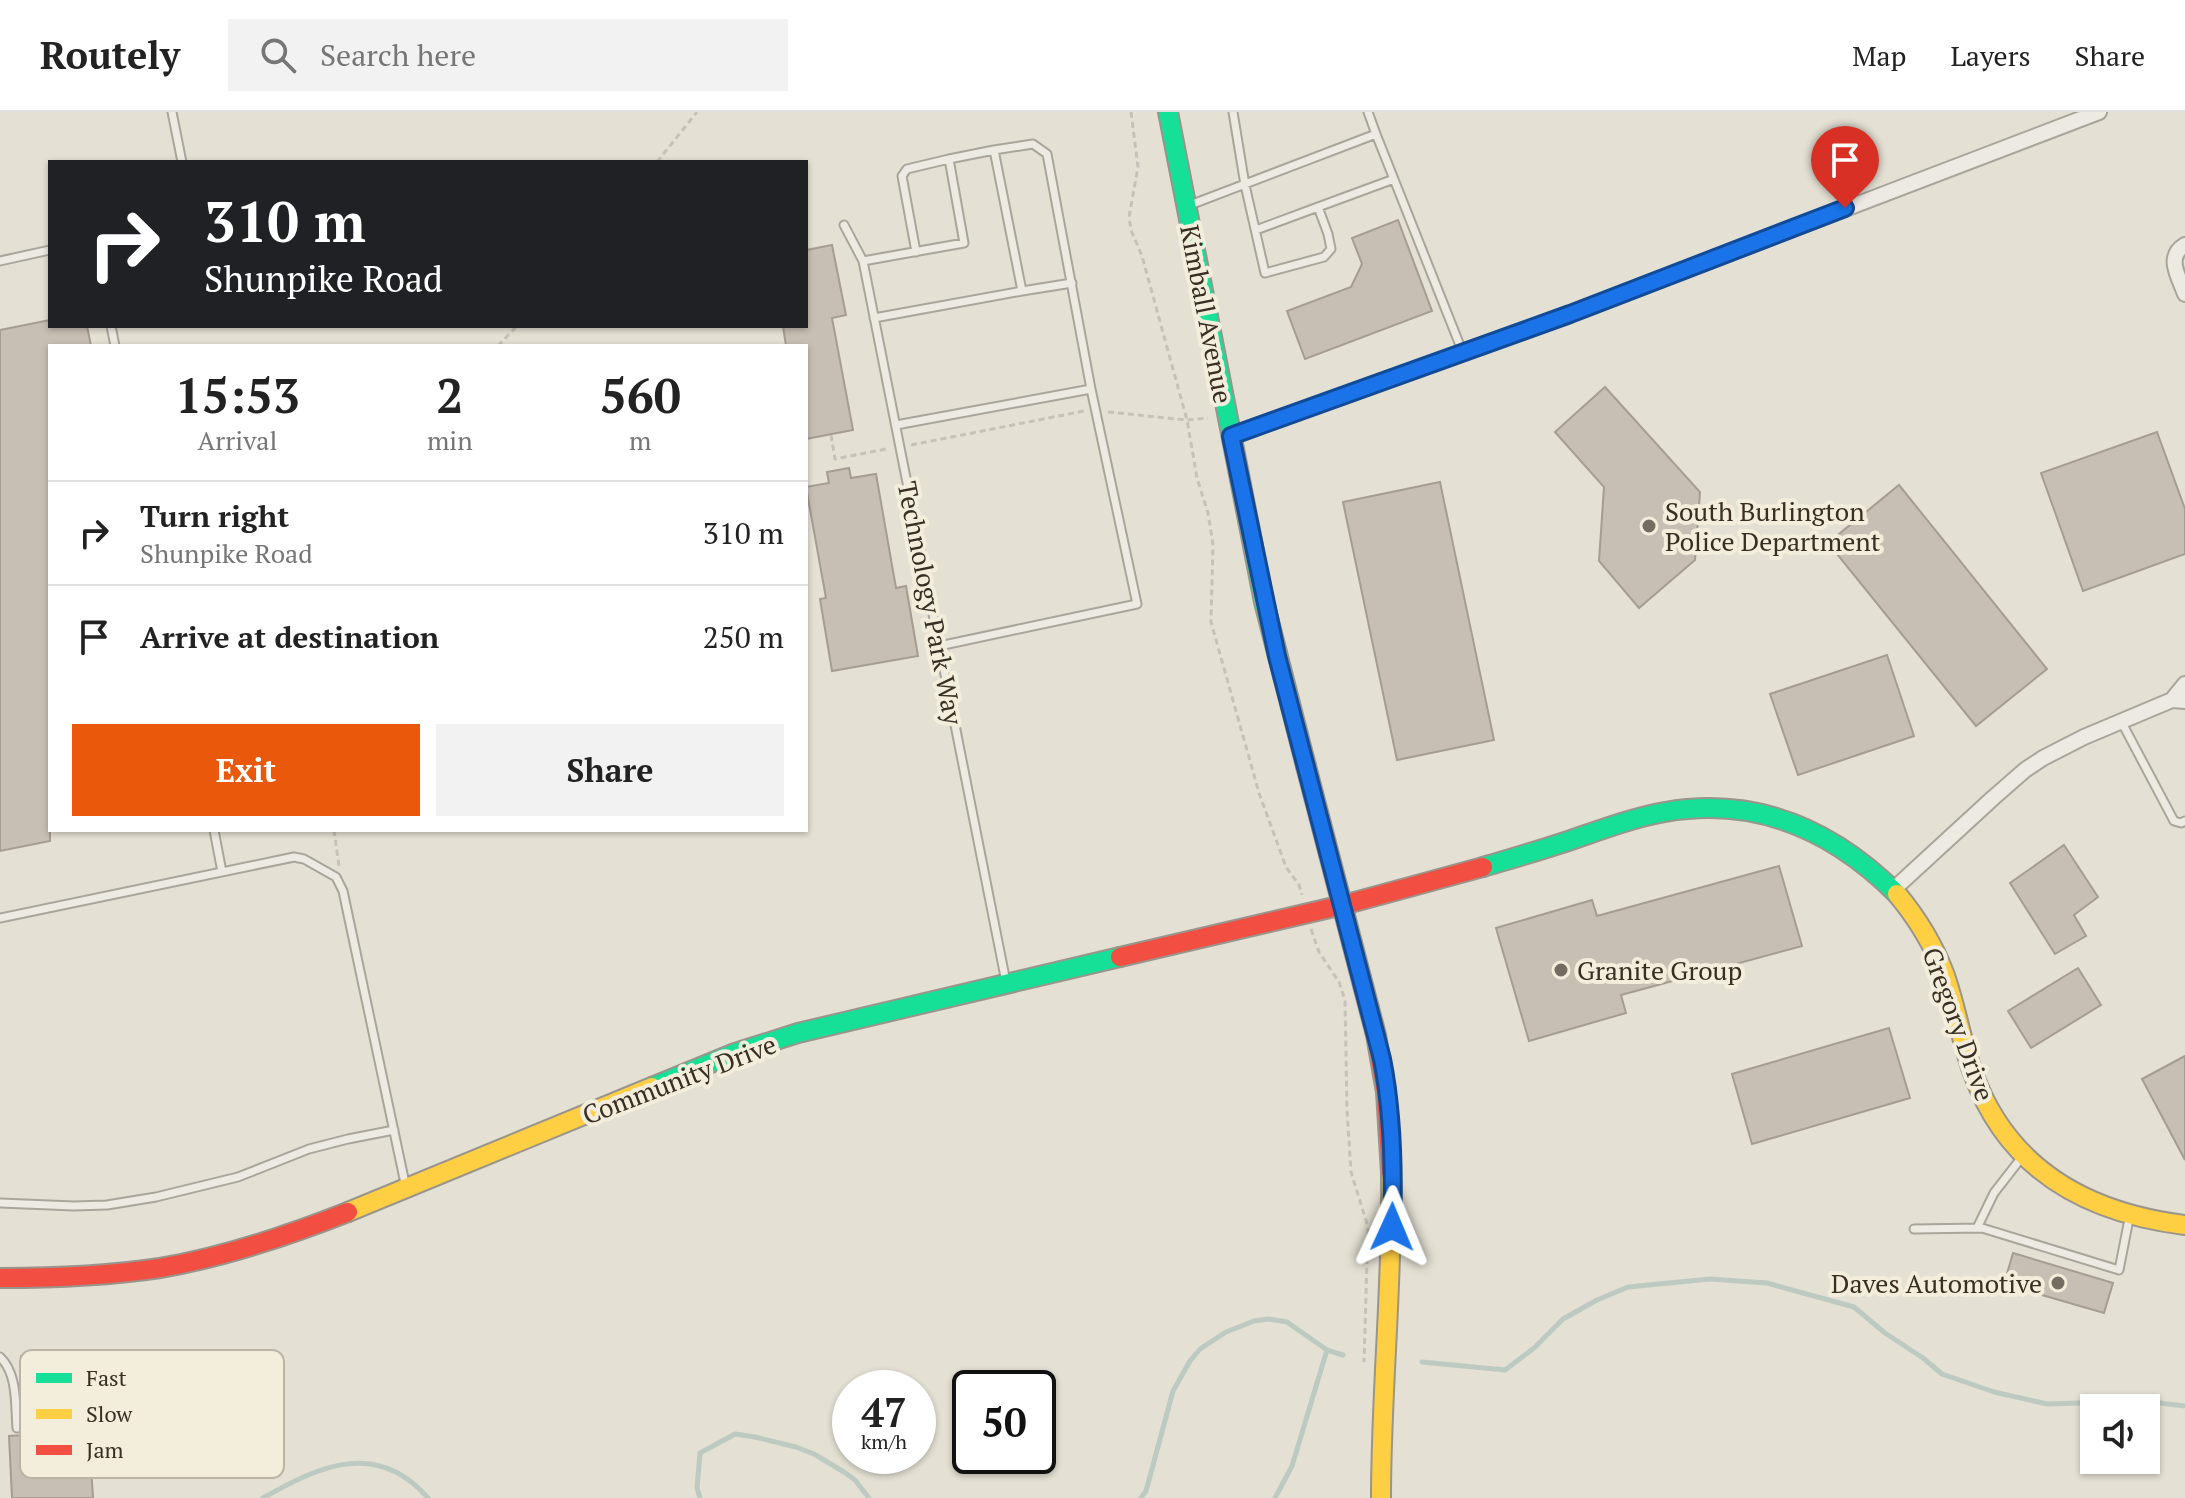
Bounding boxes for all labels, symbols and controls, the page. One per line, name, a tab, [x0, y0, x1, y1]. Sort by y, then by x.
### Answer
search box	[228, 19, 788, 91]
text: Routely	[40, 30, 180, 80]
icon: search	[256, 33, 300, 77]
text: Search here	[320, 35, 476, 75]
text: Map	[1852, 37, 1906, 74]
text: Layers	[1950, 37, 2031, 74]
text: Share	[2075, 37, 2145, 74]
pin	[1811, 126, 1879, 208]
icon: arrive	[1823, 138, 1867, 182]
text: 310 m	[204, 184, 366, 258]
icon: right	[72, 192, 176, 296]
street label: Kimball Avenue	[1173, 222, 1241, 406]
text: Shunpike Road	[204, 255, 443, 302]
text: 15:53	[175, 363, 300, 427]
text: 2	[436, 363, 463, 427]
text: 560	[600, 363, 681, 427]
text: Arrival	[198, 423, 277, 457]
text: min	[427, 423, 473, 457]
text: m	[629, 423, 652, 457]
street label: Technology Park Way	[891, 478, 971, 728]
place label: South Burlington Police Department	[1665, 494, 1881, 558]
text: Turn right	[140, 496, 289, 536]
icon: right	[72, 511, 116, 555]
text: 310 m	[703, 513, 784, 553]
marker: South Burlington Police Department	[1640, 517, 1658, 535]
text: Shunpike Road	[140, 536, 313, 570]
icon: arrive	[72, 615, 116, 659]
text: Arrive at destination	[140, 617, 439, 657]
text: 250 m	[703, 617, 784, 657]
button: Exit	[72, 724, 420, 816]
button: Share	[436, 724, 784, 816]
street label: Gregory Drive	[1916, 943, 2002, 1105]
place label: Granite Group	[1577, 953, 1742, 987]
marker: Granite Group	[1552, 961, 1570, 979]
street label: Community Drive	[577, 1026, 781, 1132]
position arrow	[1350, 1185, 1434, 1269]
place label: Daves Automotive	[1831, 1266, 2042, 1300]
marker: Daves Automotive	[2049, 1274, 2067, 1292]
legend	[20, 1350, 284, 1478]
text: Fast	[86, 1363, 127, 1392]
speed limit sign: 50	[952, 1370, 1056, 1474]
text: 47	[861, 1385, 907, 1438]
map controls	[2080, 1394, 2160, 1474]
button: sound	[2080, 1394, 2160, 1474]
text: Slow	[86, 1399, 133, 1428]
text: km/h	[861, 1428, 907, 1455]
text: Jam	[86, 1435, 124, 1464]

